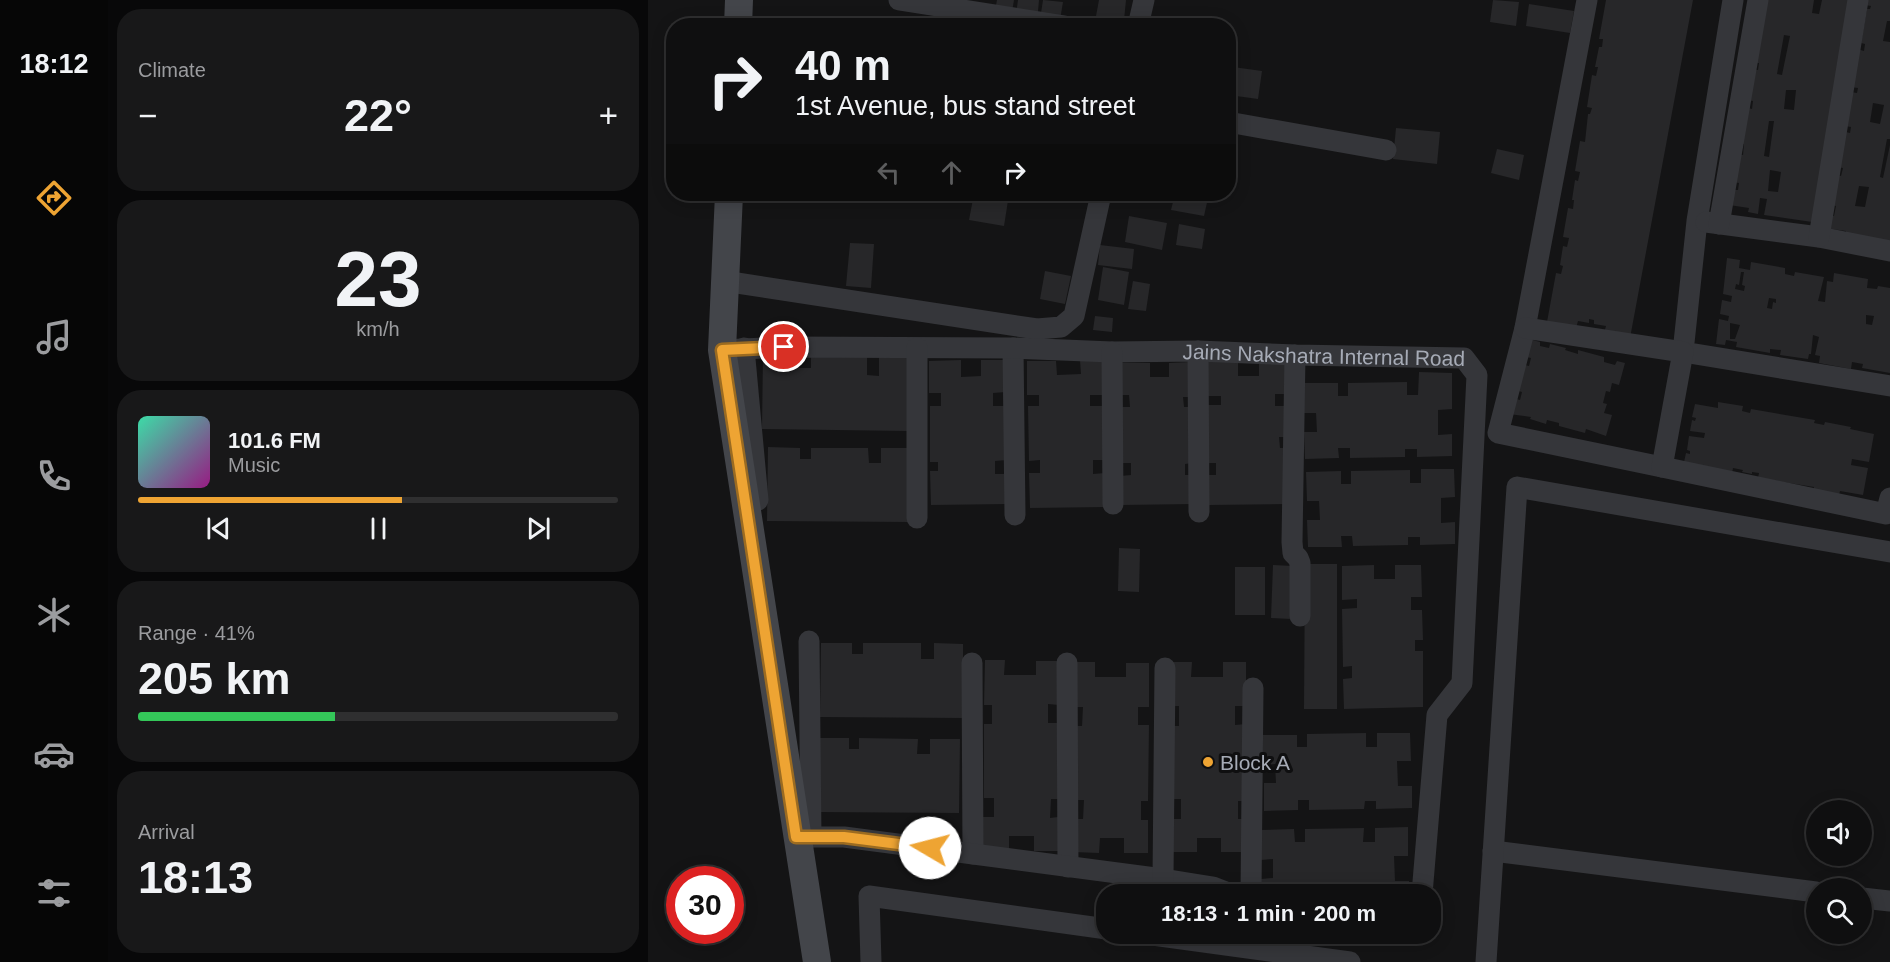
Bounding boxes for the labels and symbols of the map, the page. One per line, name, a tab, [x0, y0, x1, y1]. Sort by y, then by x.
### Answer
pin	[758, 321, 809, 372]
street label: Jains Nakshatra Internal Road	[1182, 339, 1465, 370]
place label: Block A	[1220, 751, 1290, 774]
marker: Block A	[1201, 755, 1215, 769]
position arrow	[898, 816, 962, 880]
speed limit sign: 30	[666, 866, 744, 944]

